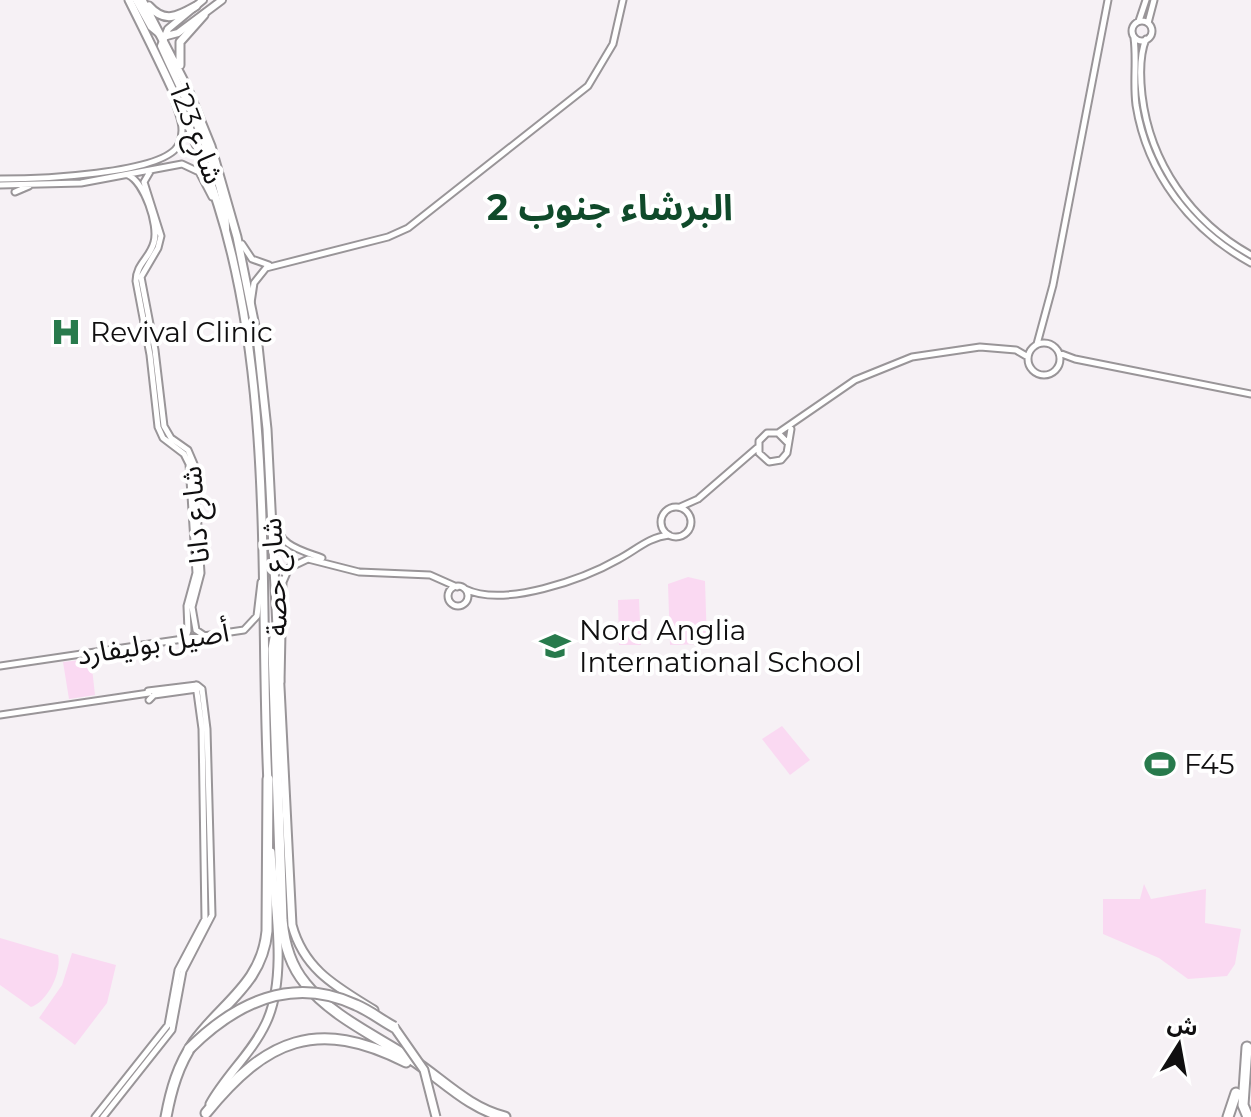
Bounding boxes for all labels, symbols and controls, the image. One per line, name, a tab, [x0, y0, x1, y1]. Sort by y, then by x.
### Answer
street label: شارع 123	[159, 79, 231, 190]
district label: البرشاء جنوب 2	[487, 185, 733, 229]
hospital icon: Revival Clinic	[49, 315, 83, 349]
place label: Revival Clinic	[90, 315, 273, 349]
street label: شارع دانا	[174, 465, 220, 565]
street label: شارع حصة	[254, 517, 298, 637]
place label: Nord Anglia International School	[579, 613, 862, 679]
street label: أصيل بوليفارد	[75, 614, 231, 672]
school or university icon: Nord Anglia International School	[538, 629, 572, 663]
sports icon: F45	[1143, 747, 1177, 781]
place label: F45	[1184, 747, 1235, 781]
north arrow	[1139, 1005, 1219, 1085]
text: ش	[1165, 1010, 1200, 1042]

